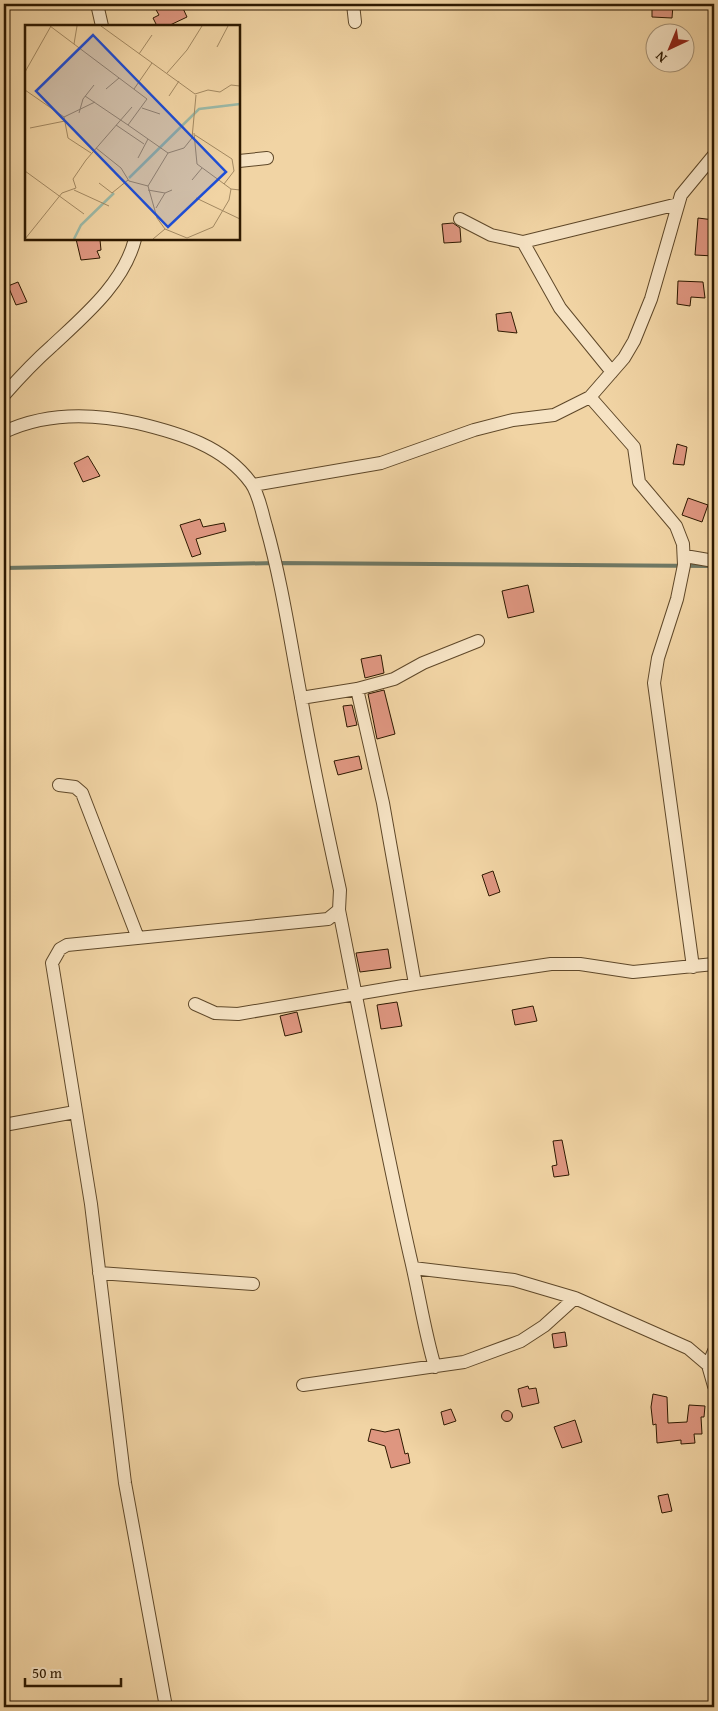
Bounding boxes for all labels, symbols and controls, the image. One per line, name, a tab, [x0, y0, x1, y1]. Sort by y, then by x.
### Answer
north arrow	[646, 22, 696, 72]
inset map	[25, 25, 240, 240]
text: N	[650, 46, 671, 68]
scale bar	[25, 1656, 121, 1688]
text: 50 m	[32, 1662, 63, 1683]

